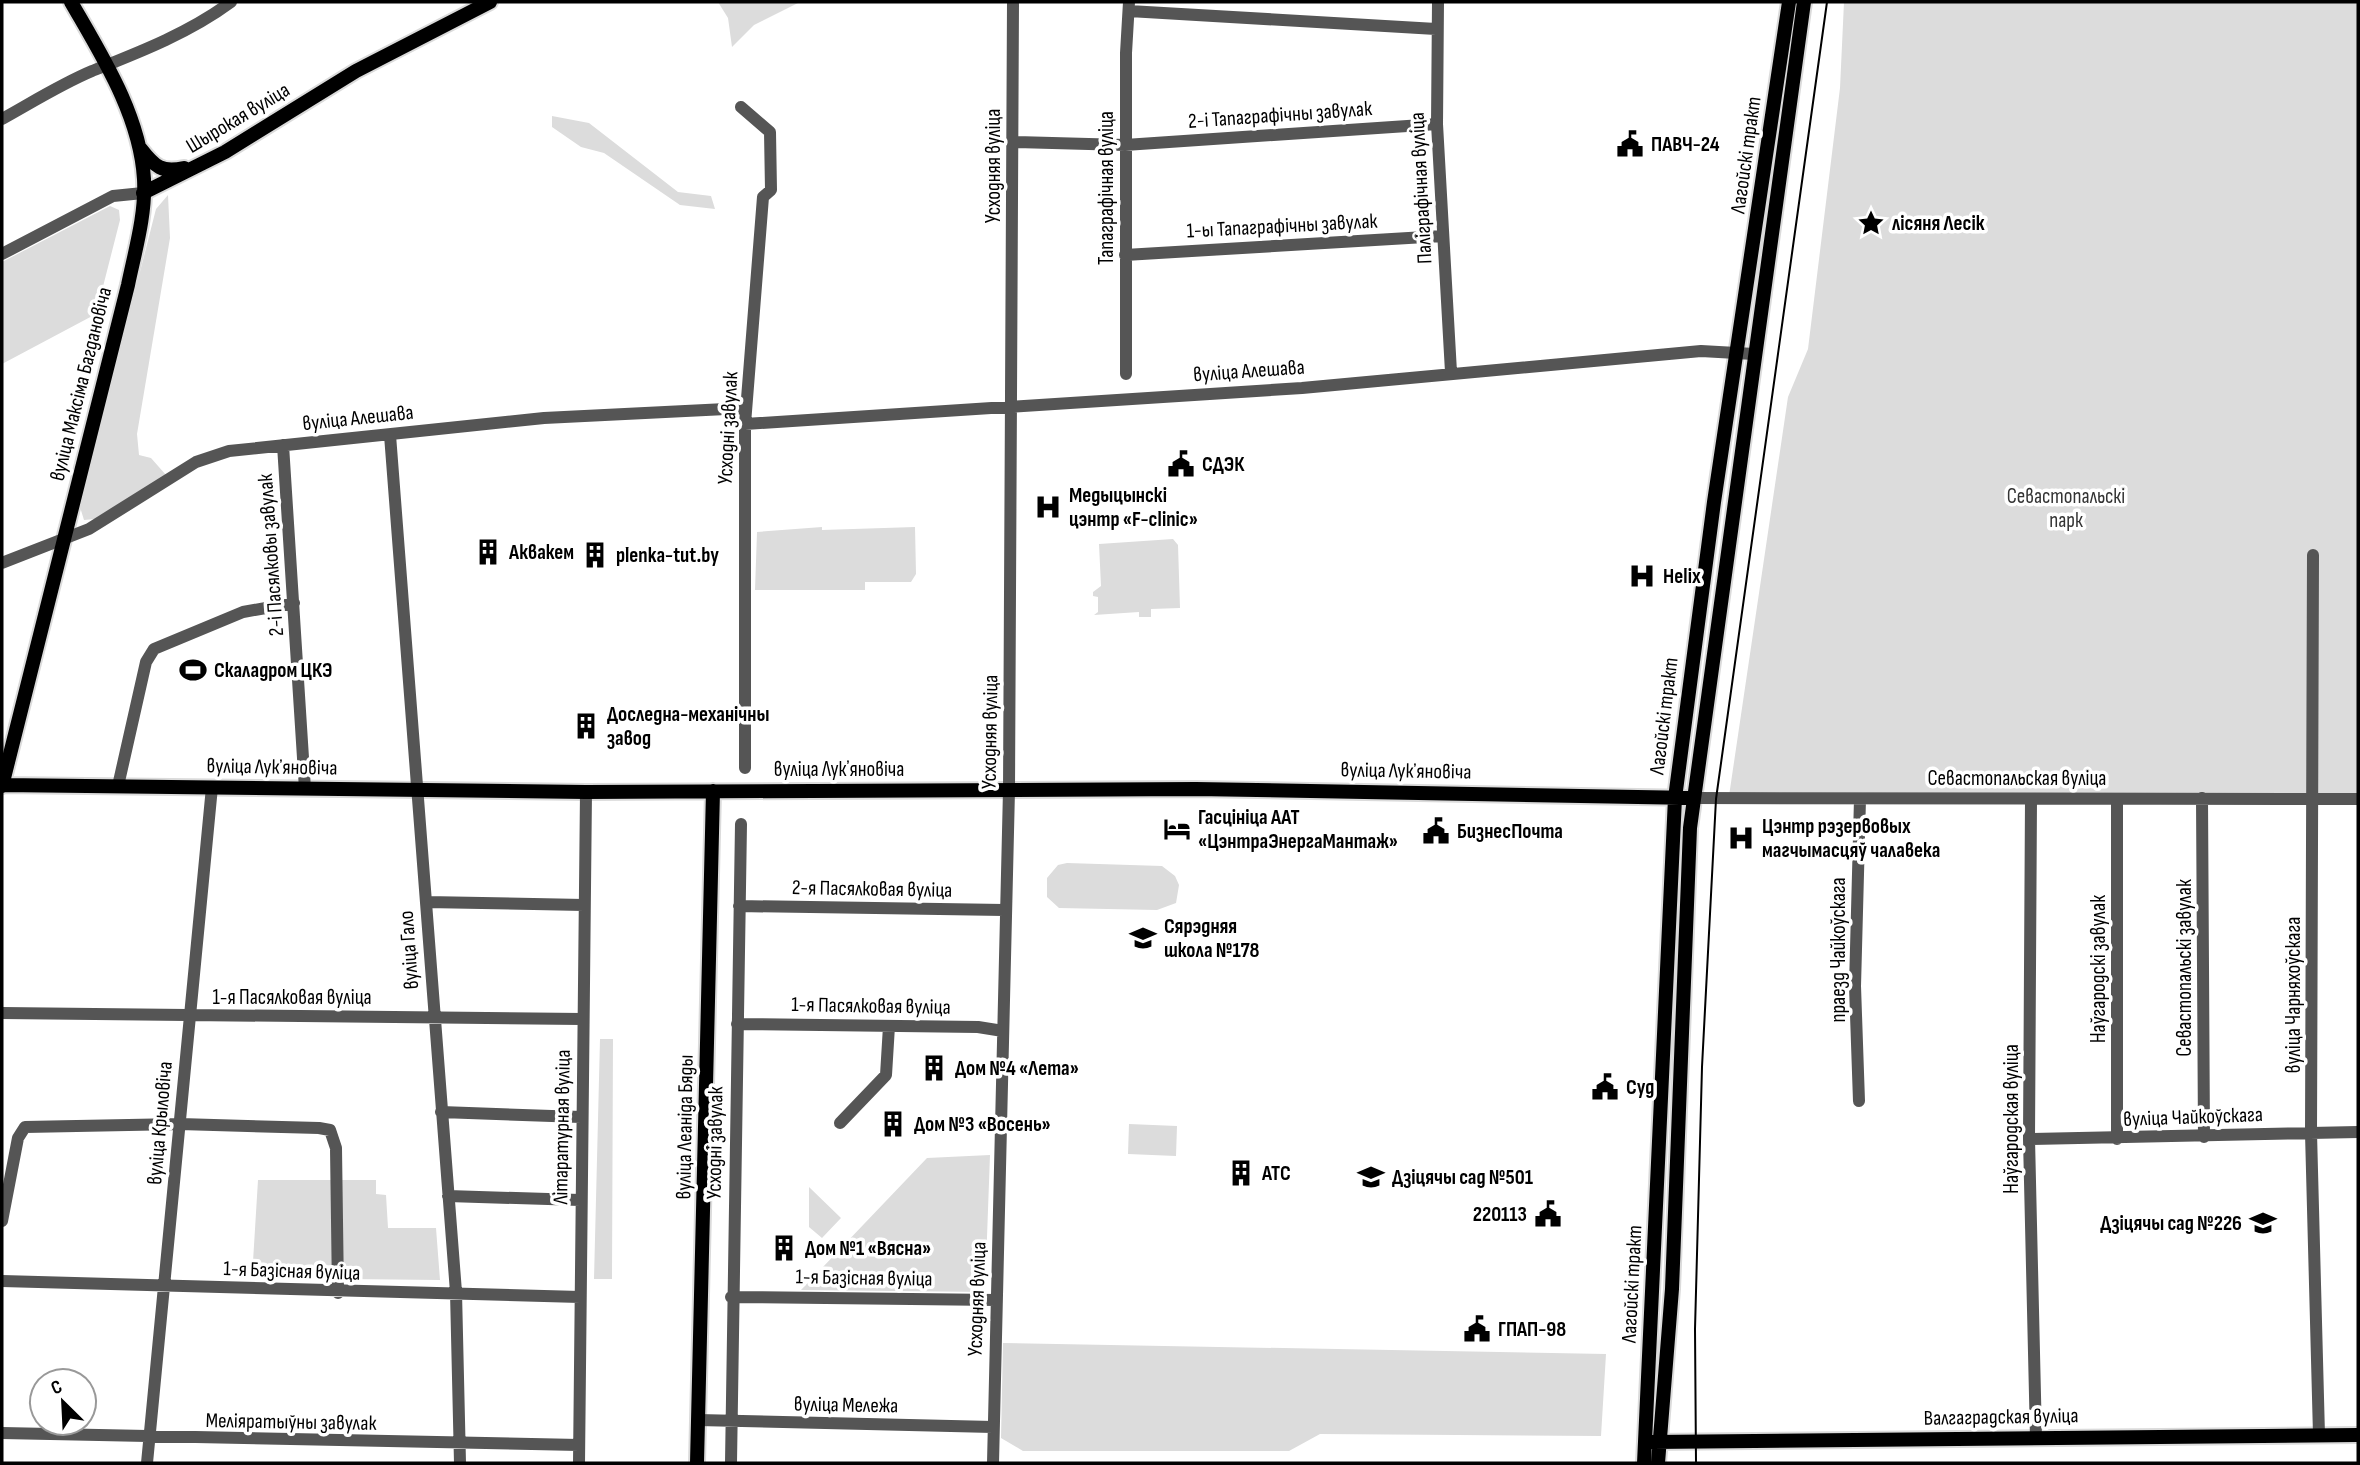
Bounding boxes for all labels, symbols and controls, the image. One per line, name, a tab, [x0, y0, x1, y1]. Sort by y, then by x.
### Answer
street label: Шырокая вуліца	[182, 77, 294, 159]
street label: Лагойскі тракт	[1725, 95, 1767, 216]
street label: 2-і Тапаграфічны завулак	[1187, 96, 1373, 134]
street label: Усходняя вуліца	[981, 109, 1006, 223]
street label: Тапаграфічная вуліца	[1094, 111, 1119, 265]
street label: Паліграфічная вуліца	[1405, 112, 1437, 264]
public building icon: ПАВЧ-24	[1615, 129, 1645, 159]
place label: ПАВЧ-24	[1651, 132, 1720, 157]
place icon: лісяня Лесік	[1856, 208, 1886, 238]
street label: 1-ы Тапаграфічны завулак	[1186, 209, 1378, 243]
place label: лісяня Лесік	[1892, 211, 1985, 236]
street label: вуліца Максіма Багдановіча	[45, 284, 117, 484]
street label: вуліца Алешава	[1192, 355, 1306, 387]
street label: Усходні завулак	[713, 371, 743, 485]
street label: вуліца Алешава	[301, 400, 415, 436]
public building icon: СДЭК	[1166, 449, 1196, 479]
place label: СДЭК	[1202, 452, 1245, 477]
street label: 2-і Пасялковы завулак	[253, 473, 289, 637]
place label: Медыцынскі цэнтр «F-clinic»	[1069, 483, 1198, 532]
park label: Севастопальскі парк	[2007, 484, 2125, 533]
hospital icon: Медыцынскі цэнтр «F-clinic»	[1033, 492, 1063, 522]
building icon: Аквакем	[473, 537, 503, 567]
place label: Аквакем	[508, 540, 574, 565]
building icon: plenka-tut.by	[580, 540, 610, 570]
place label: plenka-tut.by	[616, 543, 719, 568]
hospital icon: Helix	[1627, 561, 1657, 591]
place label: Helix	[1663, 564, 1701, 589]
sports icon: Скаладром ЦКЭ	[178, 655, 208, 685]
street label: Лагойскі тракт	[1644, 656, 1684, 777]
place label: Скаладром ЦКЭ	[214, 658, 333, 683]
street label: Усходняя вуліца	[977, 675, 1003, 789]
place label: Доследна-механічны завод	[607, 702, 769, 751]
building icon: Доследна-механічны завод	[571, 711, 601, 741]
street label: вуліца Лукʼяновіча	[206, 753, 338, 781]
street label: вуліца Лукʼяновіча	[774, 757, 904, 782]
street label: вуліца Лукʼяновіча	[1340, 757, 1472, 785]
street label: Севастопальская вуліца	[1928, 766, 2106, 791]
place label: Гасцініца ААТ «ЦэнтраЭнергаМантаж»	[1198, 805, 1398, 854]
hotel icon: Гасцініца ААТ «ЦэнтраЭнергаМантаж»	[1162, 814, 1192, 844]
place label: Цэнтр рэзервовых магчымасцяў чалавека	[1762, 814, 1940, 863]
public building icon: БизнесПочта	[1421, 816, 1451, 846]
place label: БизнесПочта	[1457, 819, 1563, 844]
hospital icon: Цэнтр рэзервовых магчымасцяў чалавека	[1726, 823, 1756, 853]
street label: 2-я Пасялковая вуліца	[792, 875, 952, 903]
street label: праезд Чайкоўскага	[1826, 877, 1851, 1023]
street label: Севастопальскі завулак	[2172, 879, 2197, 1057]
street label: Наўгародскі завулак	[2086, 895, 2111, 1043]
street label: вуліца Гало	[394, 910, 424, 990]
place label: Сярэдняя школа №178	[1164, 914, 1260, 963]
street label: вуліца Чарняхоўскага	[2281, 917, 2306, 1073]
school or university icon: Сярэдняя школа №178	[1128, 923, 1158, 953]
street label: 1-я Пасялковая вуліца	[212, 985, 372, 1010]
street label: 1-я Пасялковая вуліца	[791, 992, 951, 1020]
street label: Наўгародская вуліца	[1999, 1044, 2024, 1194]
street label: Літаратурная вуліца	[548, 1049, 576, 1206]
building icon: Дом №4 «Лета»	[919, 1053, 949, 1083]
street label: вуліца Леаніда Бяды	[671, 1054, 699, 1200]
place label: Дом №4 «Лета»	[955, 1056, 1079, 1081]
street label: вуліца Крыловіча	[142, 1060, 178, 1186]
public building icon: Суд	[1590, 1072, 1620, 1102]
place label: Суд	[1626, 1075, 1654, 1100]
street label: Усходні завулак	[702, 1086, 728, 1200]
street label: вуліца Чайкоўскага	[2123, 1102, 2263, 1132]
building icon: Дом №3 «Восень»	[878, 1109, 908, 1139]
place label: Дом №3 «Восень»	[914, 1112, 1051, 1137]
building icon: АТС	[1226, 1158, 1256, 1188]
place label: АТС	[1261, 1161, 1291, 1186]
school or university icon: Дзіцячы сад №501	[1356, 1162, 1386, 1192]
place label: Дзіцячы сад №501	[1392, 1165, 1533, 1190]
public building icon: 220113	[1533, 1199, 1563, 1229]
place label: 220113	[1473, 1202, 1527, 1227]
school or university icon: Дзіцячы сад №226	[2248, 1208, 2278, 1238]
place label: Дзіцячы сад №226	[2100, 1211, 2242, 1236]
street label: Лагойскі тракт	[1616, 1225, 1648, 1344]
building icon: Дом №1 «Вясна»	[769, 1233, 799, 1263]
place label: Дом №1 «Вясна»	[805, 1236, 931, 1261]
street label: Усходняя вуліца	[963, 1241, 991, 1357]
street label: 1-я Базісная вуліца	[223, 1256, 361, 1286]
street label: 1-я Базісная вуліца	[795, 1264, 933, 1292]
public building icon: ГПАП-98	[1462, 1314, 1492, 1344]
place label: ГПАП-98	[1498, 1317, 1566, 1342]
north arrow	[28, 1367, 98, 1437]
text: С	[48, 1375, 66, 1400]
street label: вуліца Мележа	[794, 1392, 898, 1418]
street label: Валгаградская вуліца	[1923, 1403, 2079, 1431]
street label: Меліяратыўны завулак	[205, 1408, 377, 1436]

